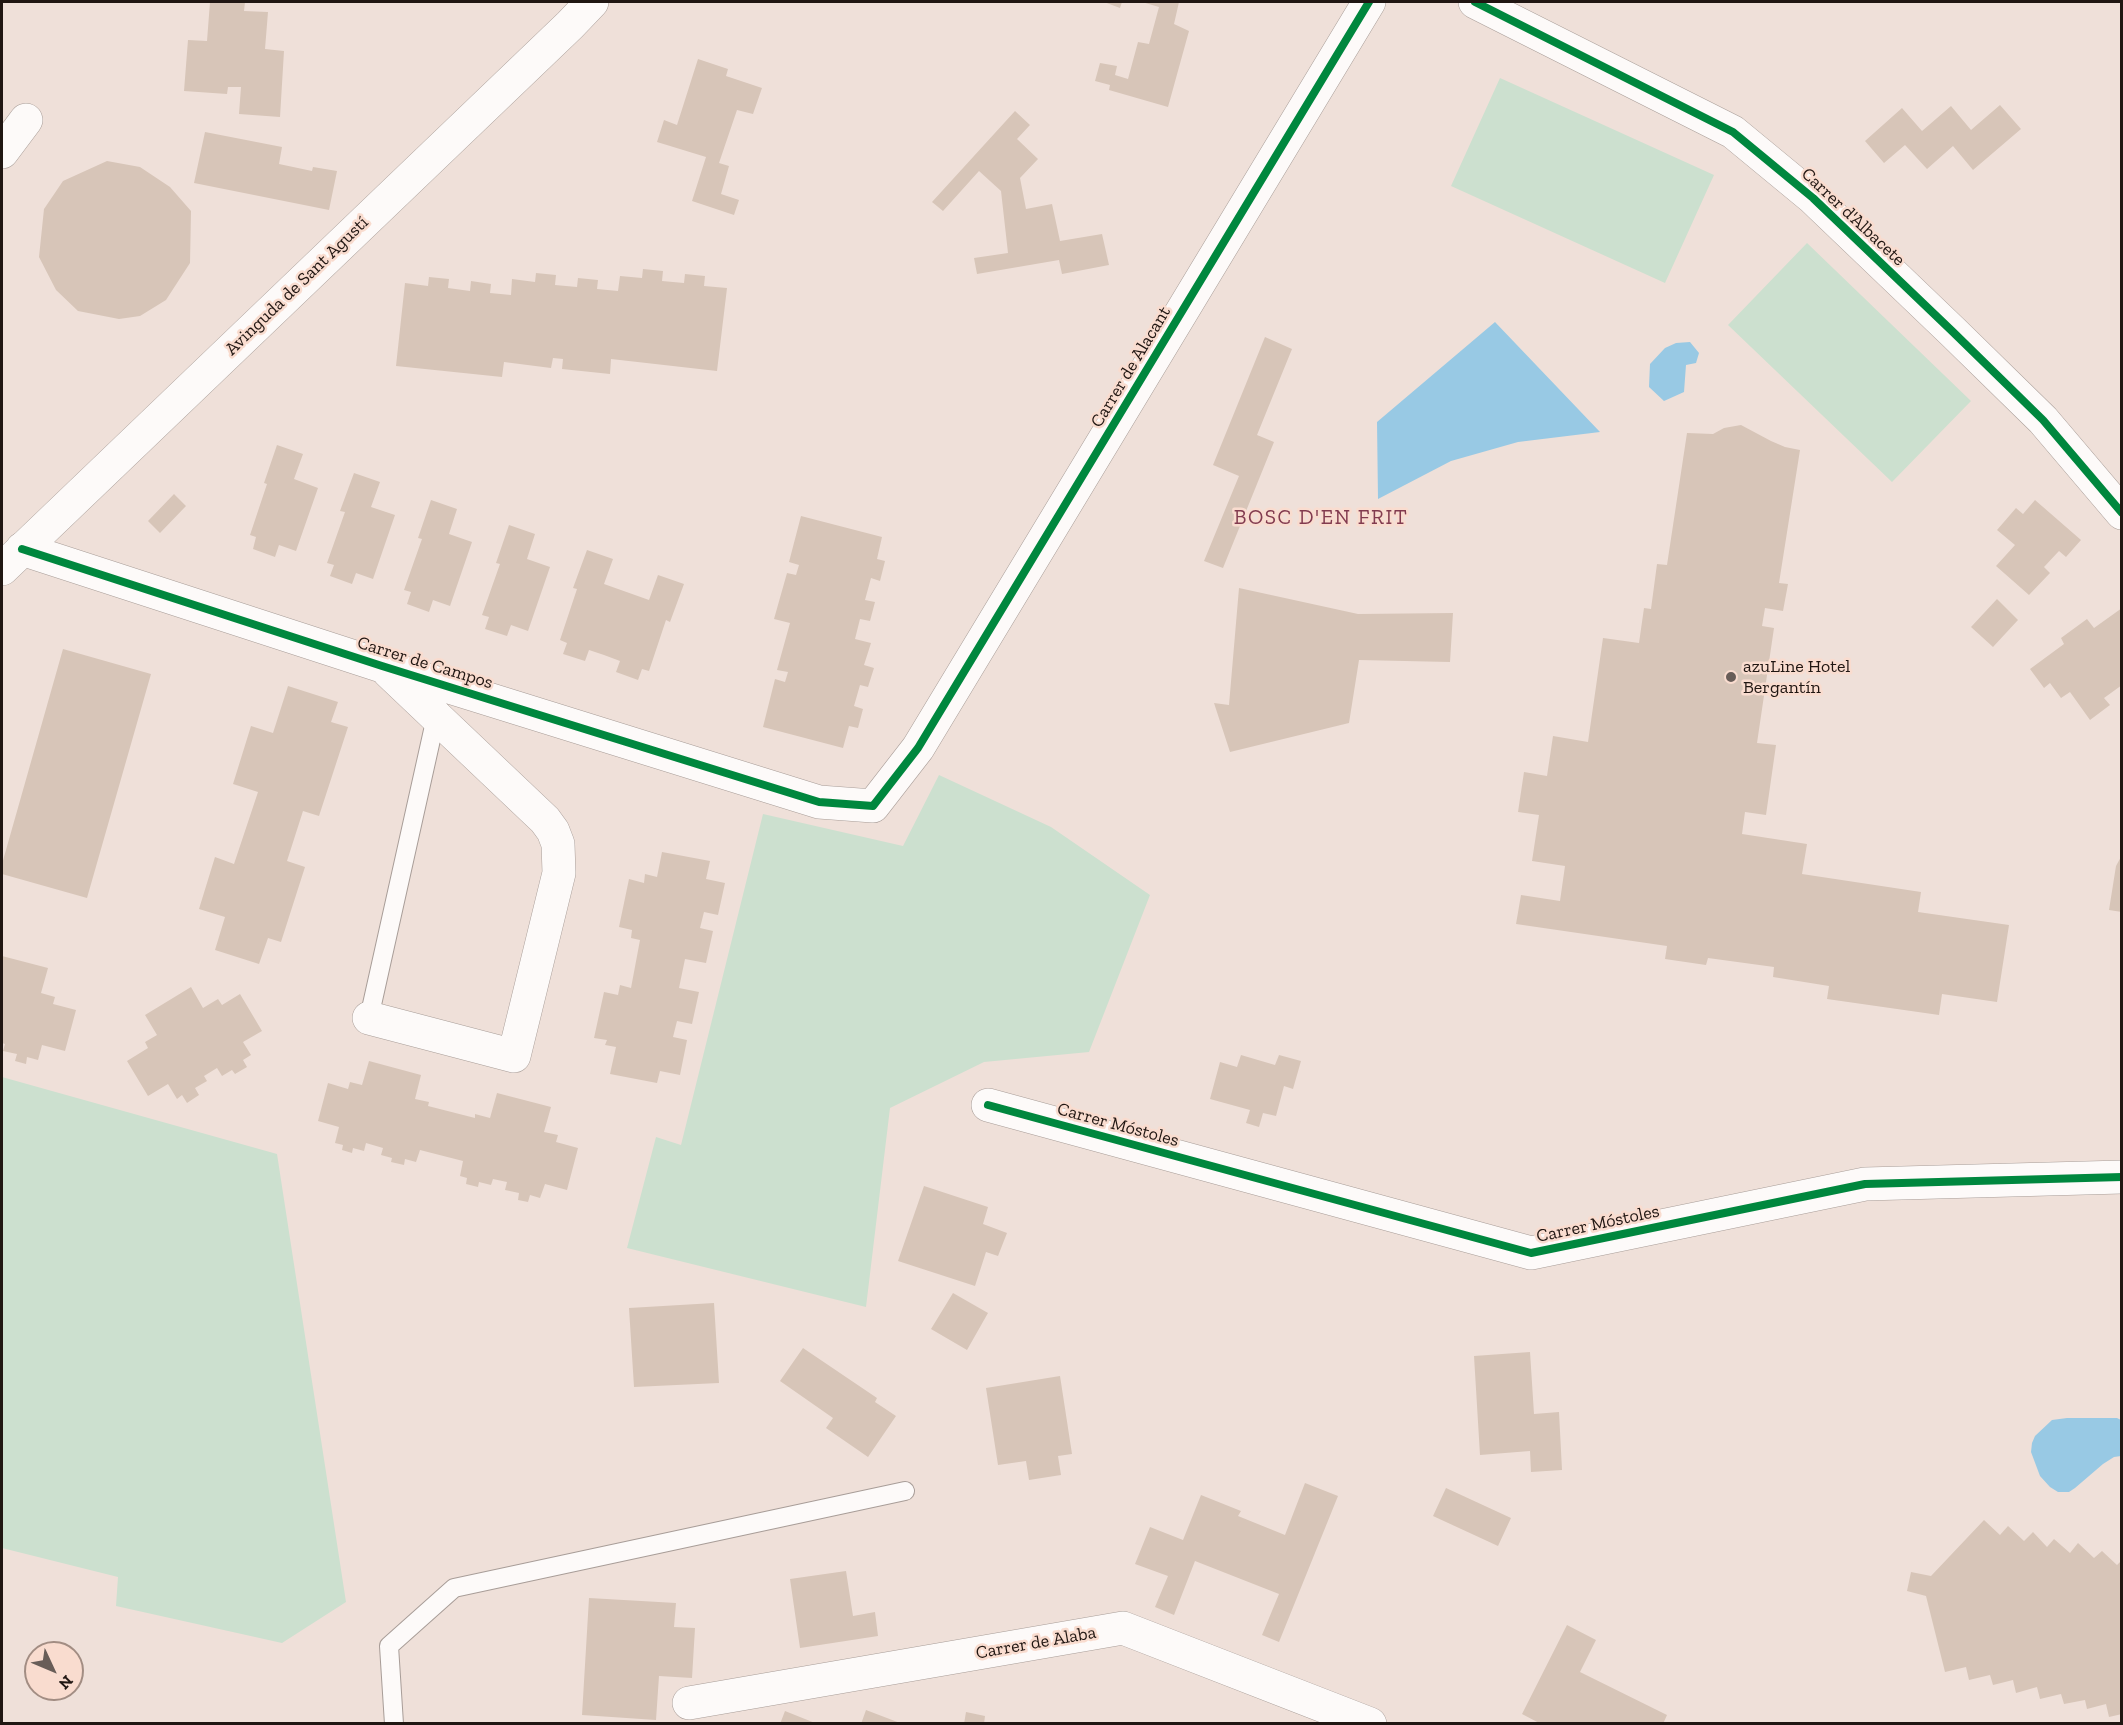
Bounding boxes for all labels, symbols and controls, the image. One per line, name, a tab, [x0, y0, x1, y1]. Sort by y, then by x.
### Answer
street label: Carrer d'Albacete	[1797, 163, 1909, 271]
street label: Avinguda de Sant Agustí	[221, 212, 373, 360]
street label: Carrer de Alacant	[1086, 303, 1176, 431]
district label: BOSC D'EN FRIT	[1234, 505, 1408, 531]
street label: Carrer de Campos	[354, 632, 496, 694]
place label: azuLine Hotel Bergantín	[1743, 656, 1850, 698]
marker: azuLine Hotel Bergantín	[1724, 670, 1738, 684]
street label: Carrer Móstoles	[1055, 1098, 1181, 1152]
street label: Carrer Móstoles	[1535, 1200, 1661, 1248]
street label: Carrer de Alaba	[974, 1622, 1098, 1664]
north arrow	[24, 1641, 84, 1701]
text: N	[55, 1671, 77, 1693]

